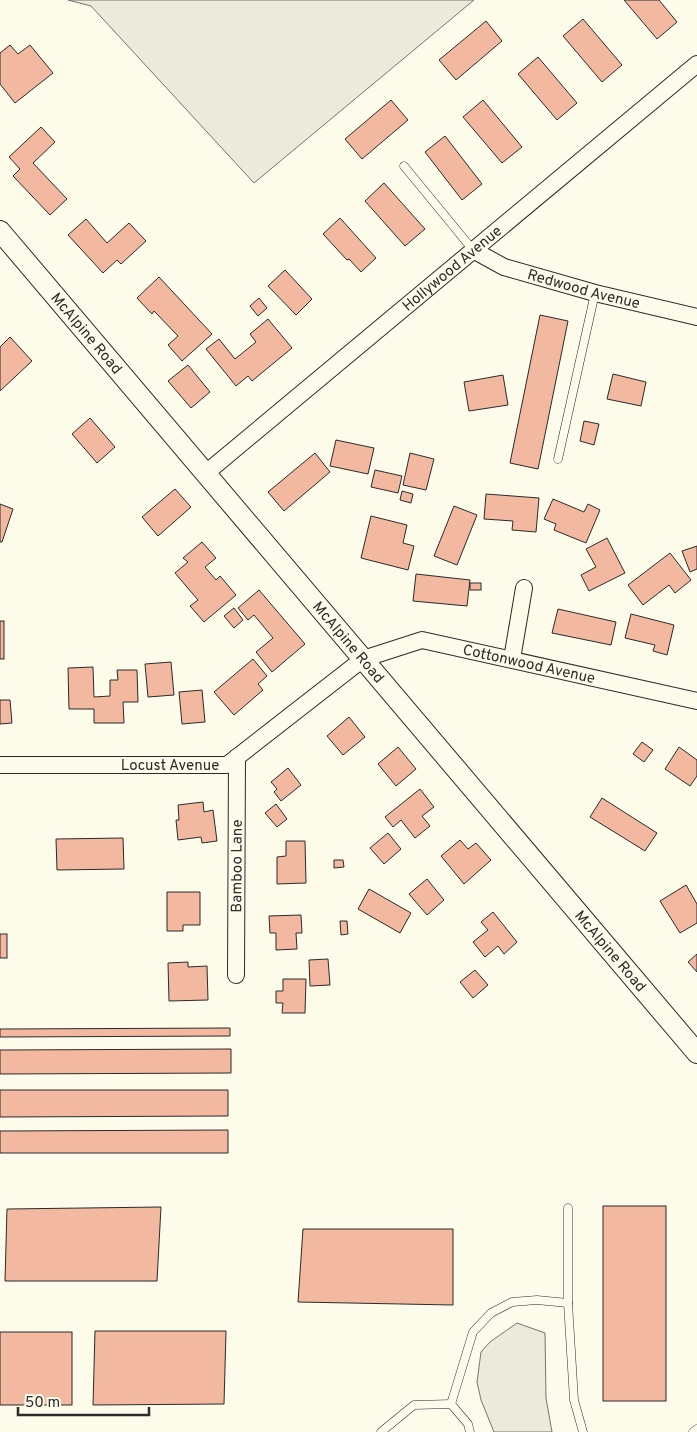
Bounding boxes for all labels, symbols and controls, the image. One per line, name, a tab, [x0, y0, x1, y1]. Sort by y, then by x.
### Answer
street label: Hollywood Avenue	[399, 222, 507, 316]
street label: Redwood Avenue	[525, 266, 642, 314]
street label: McAlpine Road	[46, 289, 125, 379]
street label: McAlpine Road	[308, 598, 387, 688]
street label: Cottonwood Avenue	[461, 641, 597, 689]
street label: Locust Avenue	[121, 757, 219, 776]
street label: Bamboo Lane	[228, 819, 248, 913]
street label: McAlpine Road	[569, 907, 649, 997]
scale bar	[18, 1384, 149, 1416]
text: 50 m	[25, 1394, 60, 1413]

